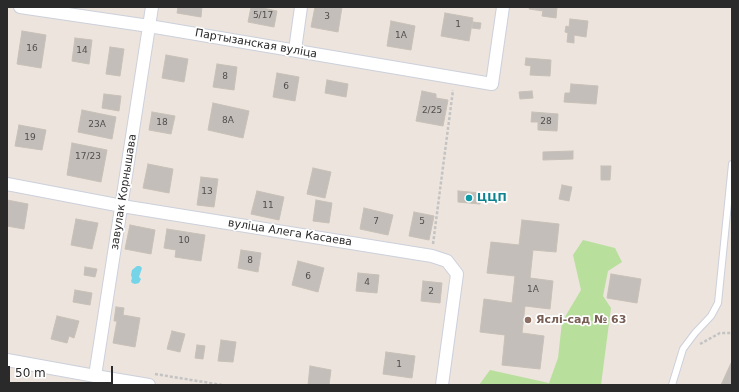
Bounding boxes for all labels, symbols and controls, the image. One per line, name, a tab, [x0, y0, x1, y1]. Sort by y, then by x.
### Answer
house number: 5/17	[253, 11, 273, 21]
house number: 3	[324, 12, 330, 22]
house number: 1	[455, 20, 461, 30]
street label: Партызанская вуліца	[194, 27, 318, 61]
house number: 1А	[395, 31, 407, 41]
house number: 16	[26, 44, 38, 54]
house number: 14	[76, 46, 88, 56]
house number: 8	[222, 72, 228, 82]
house number: 6	[283, 82, 289, 92]
house number: 2/25	[422, 106, 442, 116]
house number: 8А	[222, 116, 234, 126]
house number: 28	[540, 117, 552, 127]
house number: 18	[156, 118, 168, 128]
house number: 23А	[88, 120, 106, 130]
house number: 19	[24, 133, 36, 143]
street label: завулак Корнышава	[108, 133, 140, 251]
house number: 17/23	[75, 152, 101, 162]
house number: 13	[201, 187, 213, 197]
place label: ЦЦП	[477, 191, 507, 205]
marker: ЦЦП	[464, 193, 474, 203]
house number: 11	[262, 201, 274, 211]
street label: вуліца Алега Касаева	[227, 217, 353, 249]
house number: 7	[373, 217, 379, 227]
house number: 5	[419, 217, 425, 227]
house number: 10	[178, 236, 190, 246]
house number: 8	[247, 256, 253, 266]
house number: 6	[305, 272, 311, 282]
house number: 4	[364, 278, 370, 288]
house number: 1А	[527, 285, 539, 295]
house number: 2	[428, 287, 434, 297]
place label: Яслі-сад № 63	[536, 313, 626, 327]
marker: Яслі-сад № 63	[523, 315, 533, 325]
scale bar	[10, 358, 115, 384]
house number: 1	[396, 360, 402, 370]
text: 50 m	[15, 366, 46, 380]

